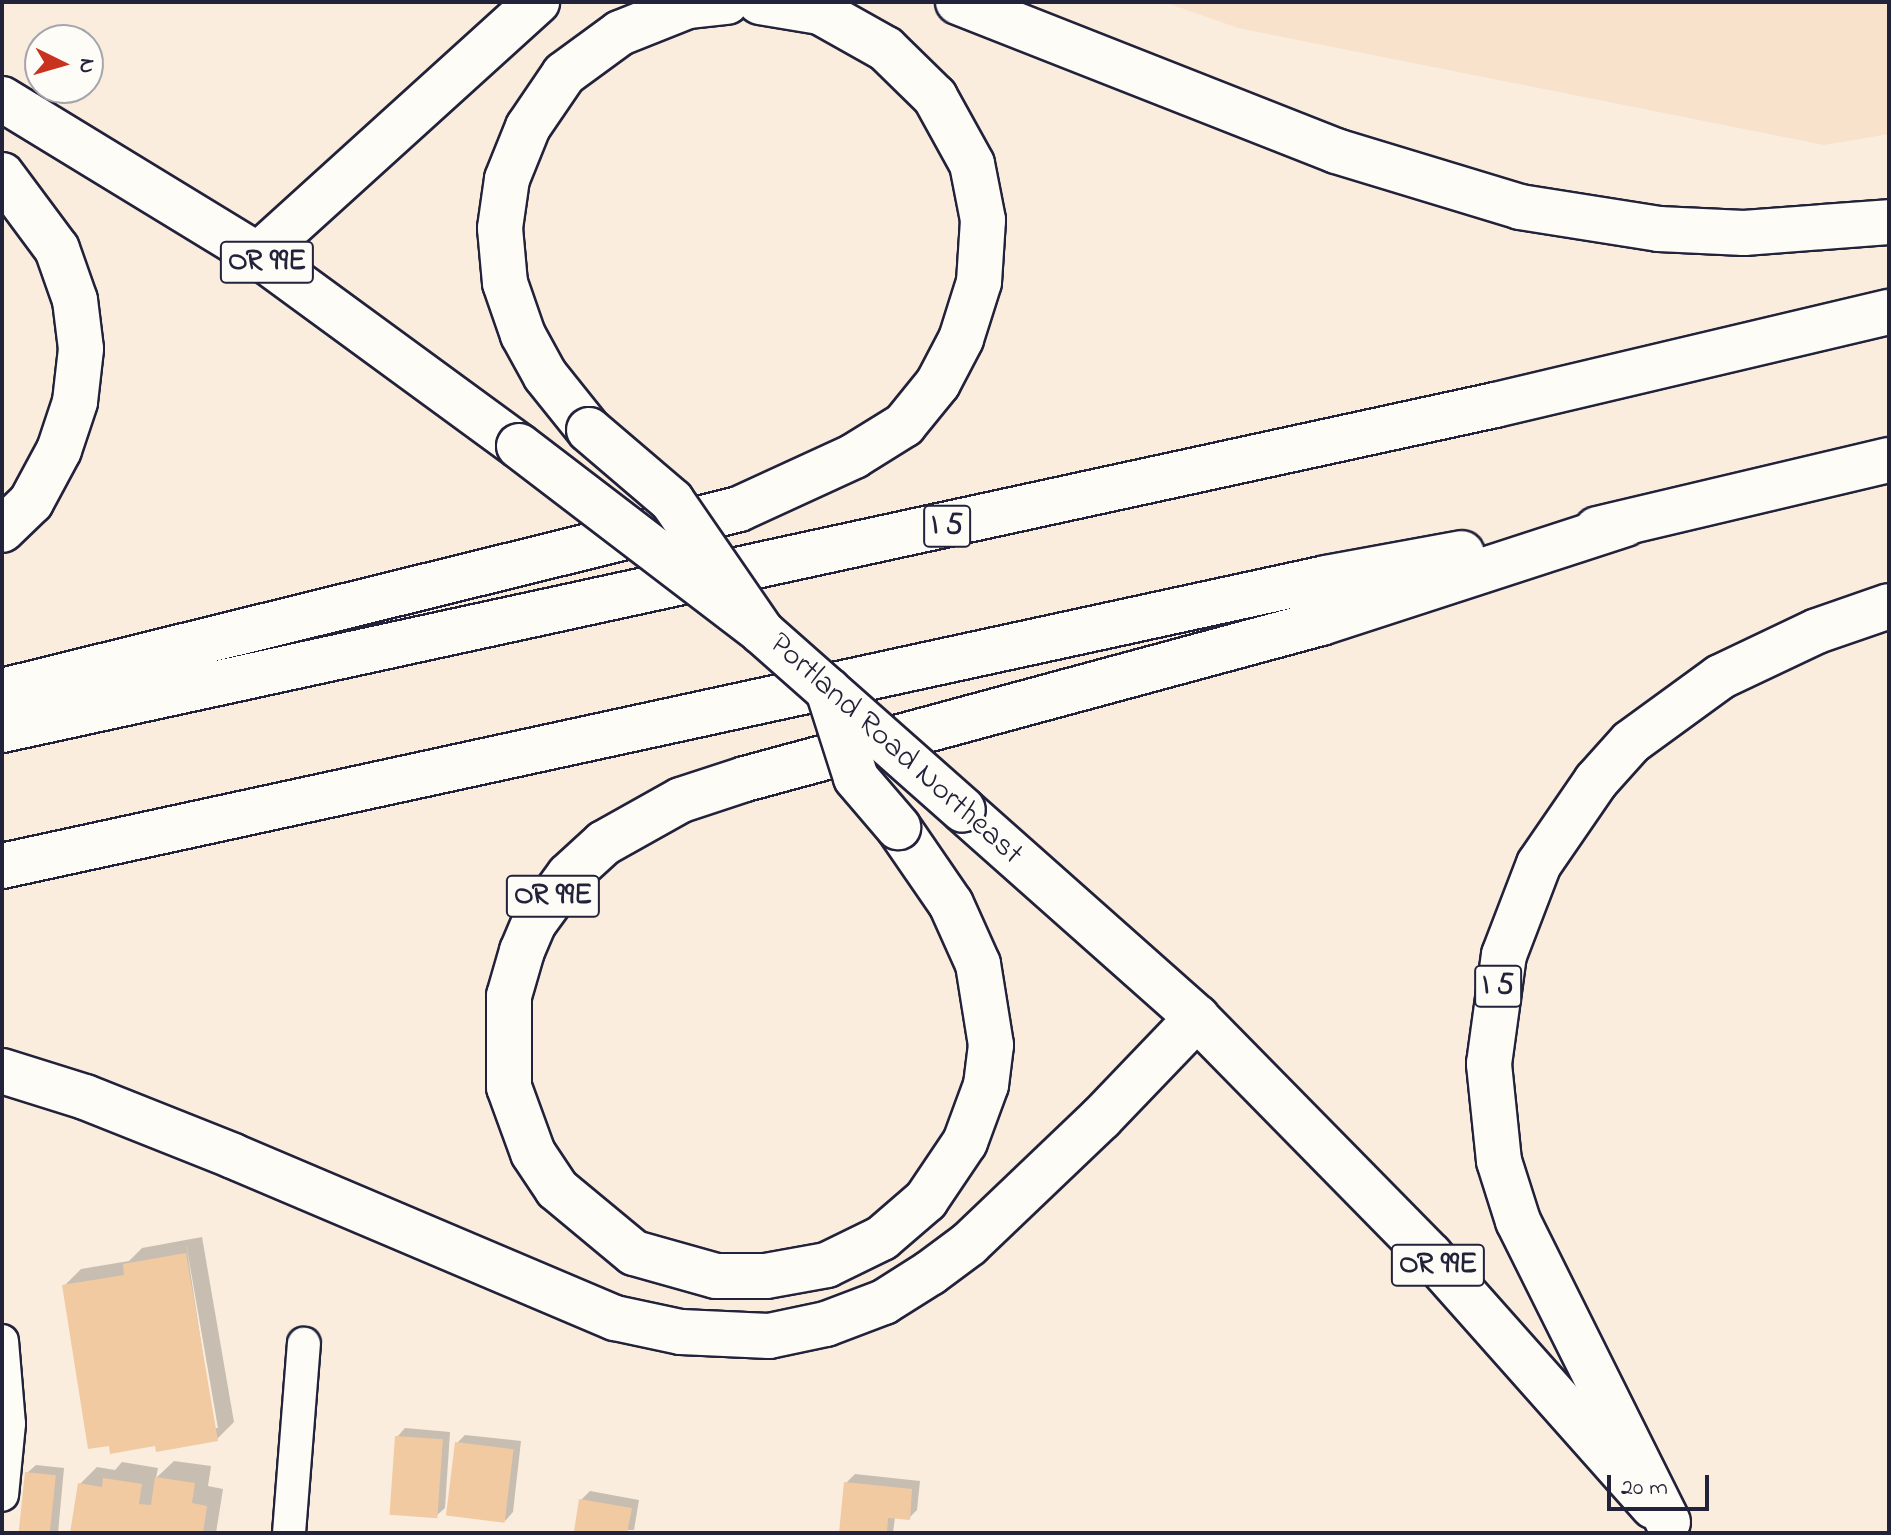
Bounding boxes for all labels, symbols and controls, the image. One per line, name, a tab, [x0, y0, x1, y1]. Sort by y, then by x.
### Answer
north arrow	[24, 24, 104, 104]
text: N	[69, 57, 103, 75]
road number: OR 99E	[219, 236, 315, 288]
road number: I 5	[923, 500, 971, 552]
street label: Portland Road Northeast	[760, 626, 1030, 874]
road number: OR 99E	[505, 870, 601, 922]
road number: I 5	[1474, 960, 1522, 1012]
road number: OR 99E	[1390, 1239, 1486, 1291]
scale bar	[1611, 1459, 1713, 1509]
text: 20 m	[1621, 1471, 1668, 1506]

